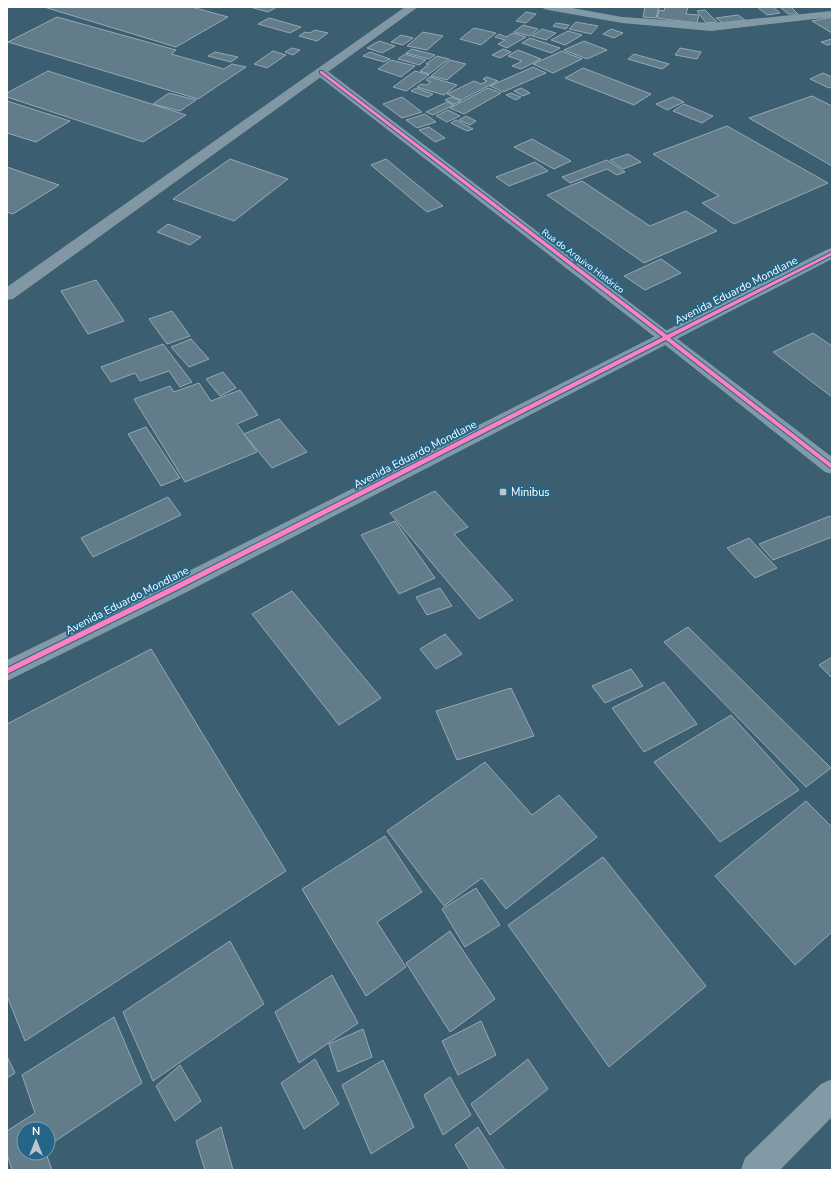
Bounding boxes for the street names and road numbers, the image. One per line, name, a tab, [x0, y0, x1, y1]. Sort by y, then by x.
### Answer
street label: Rua do Arquivo Histórico	[539, 226, 627, 296]
street label: Avenida Eduardo Mondlane	[672, 253, 801, 328]
street label: Avenida Eduardo Mondlane	[351, 417, 480, 492]
street label: Avenida Eduardo Mondlane	[63, 563, 192, 638]

